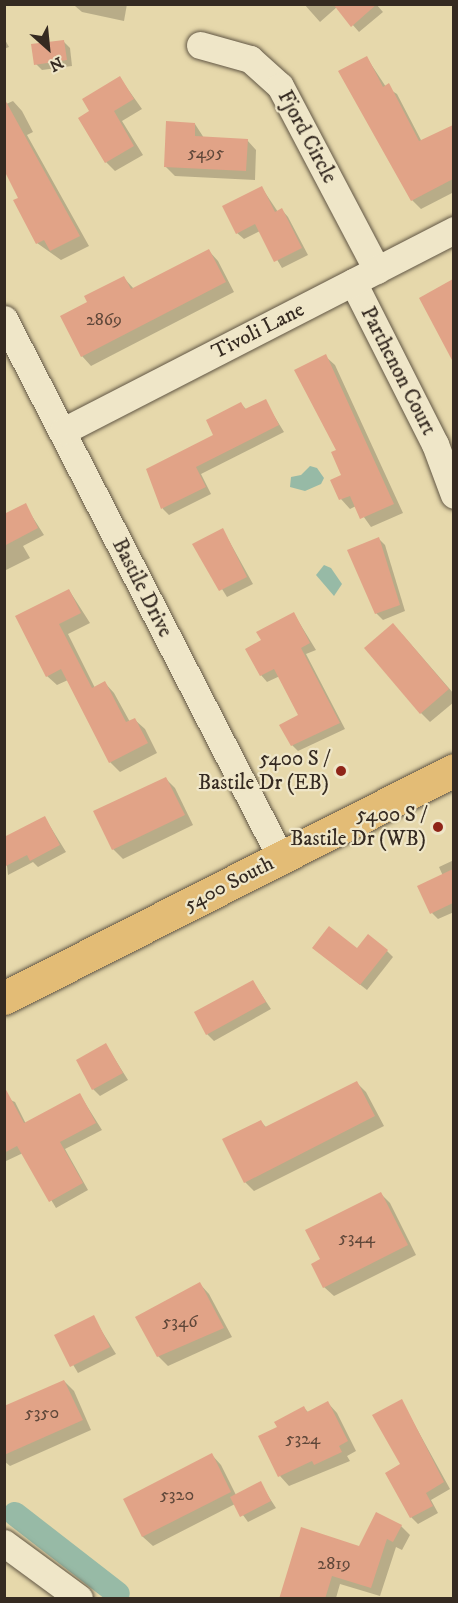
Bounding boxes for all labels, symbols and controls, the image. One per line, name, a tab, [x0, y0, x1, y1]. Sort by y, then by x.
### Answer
north arrow	[18, 18, 78, 78]
text: N	[46, 52, 67, 76]
street label: Fjord Circle	[272, 86, 342, 188]
house number: 5495	[188, 142, 224, 164]
street label: Tivoli Lane	[208, 297, 308, 365]
street label: Parthenon Court	[355, 303, 441, 439]
house number: 2869	[86, 309, 122, 331]
street label: Bastile Drive	[106, 534, 178, 642]
place label: 5400 S / Bastile Dr (EB)	[198, 746, 329, 796]
marker: 5400 S / Bastile Dr (EB)	[334, 764, 348, 778]
place label: 5400 S / Bastile Dr (WB)	[290, 802, 426, 852]
marker: 5400 S / Bastile Dr (WB)	[431, 820, 445, 834]
street label: 5400 South	[180, 851, 278, 917]
house number: 5344	[339, 1227, 375, 1249]
house number: 5346	[162, 1311, 198, 1333]
house number: 5350	[25, 1402, 59, 1424]
house number: 5324	[286, 1428, 320, 1450]
house number: 5320	[160, 1484, 194, 1506]
house number: 2819	[317, 1553, 351, 1575]

